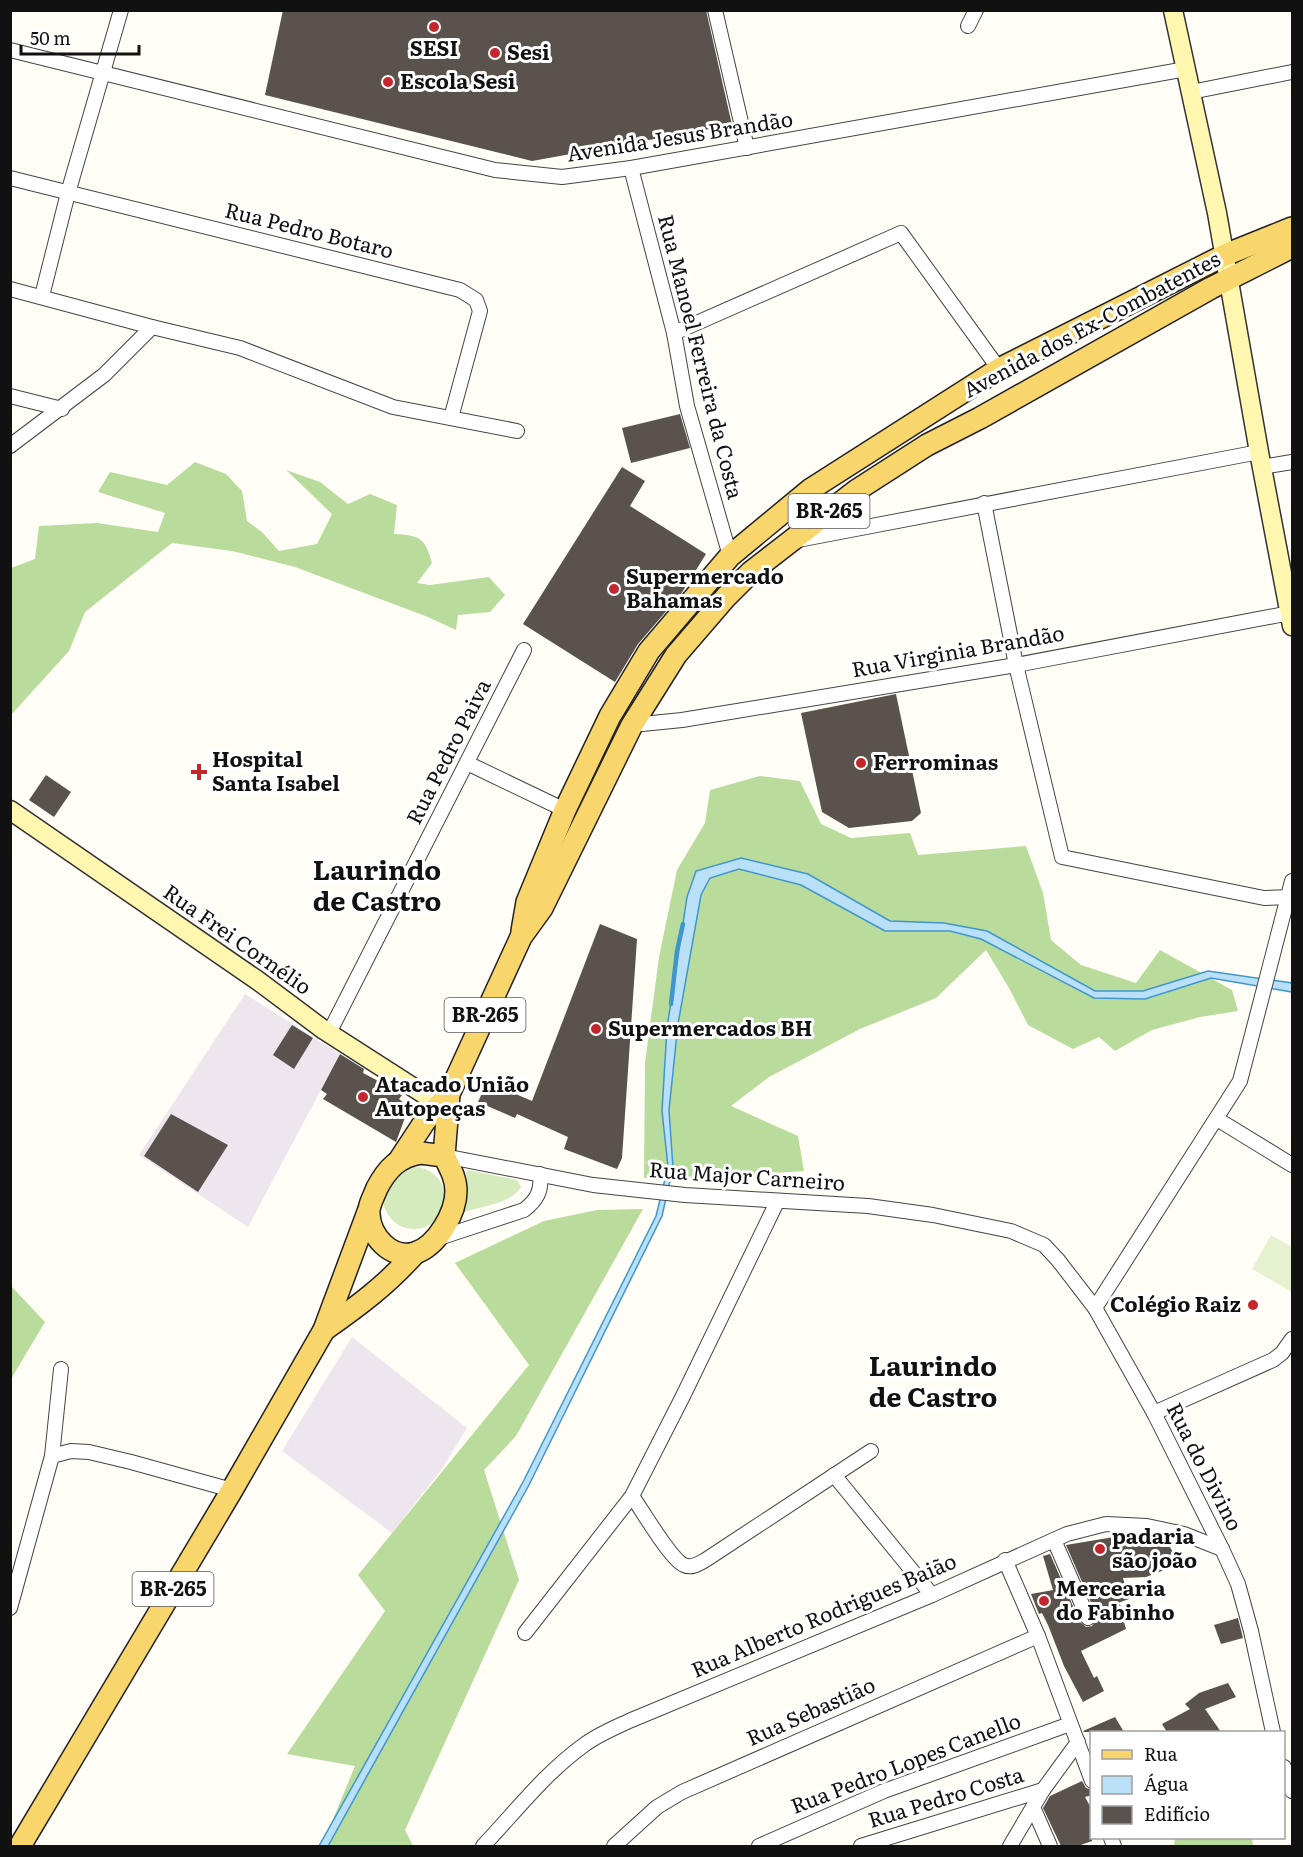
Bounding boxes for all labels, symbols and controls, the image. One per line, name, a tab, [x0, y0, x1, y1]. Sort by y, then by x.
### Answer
scale bar	[21, 18, 140, 56]
marker: SESI	[427, 20, 441, 34]
text: 50 m	[30, 24, 71, 51]
place label: SESI	[410, 31, 458, 62]
place label: Sesi	[507, 35, 550, 66]
marker: Sesi	[488, 46, 502, 60]
place label: Escola Sesi	[400, 64, 516, 95]
marker: Escola Sesi	[381, 75, 395, 89]
street label: Avenida Jesus Brandão	[564, 101, 795, 168]
street label: Rua Pedro Botaro	[222, 193, 397, 265]
street label: Rua Manoel Ferreira da Costa	[652, 211, 753, 503]
street label: Avenida dos Ex-Combatentes	[957, 242, 1225, 404]
road number: BR-265	[788, 494, 870, 528]
place label: Supermercado Bahamas	[626, 559, 784, 614]
marker: Supermercado Bahamas	[607, 582, 621, 596]
street label: Rua Virginia Brandão	[849, 616, 1066, 684]
street label: Rua Pedro Paiva	[397, 672, 497, 829]
place label: Hospital Santa Isabel	[212, 742, 340, 797]
place label: Ferrominas	[873, 745, 998, 776]
marker: Ferrominas	[854, 756, 868, 770]
marker: Hospital Santa Isabel	[190, 763, 208, 781]
district label: Laurindo de Castro	[313, 848, 441, 919]
street label: Rua Frei Cornélio	[158, 875, 319, 1001]
road number: BR-265	[444, 998, 526, 1032]
place label: Supermercados BH	[608, 1011, 812, 1042]
marker: Supermercados BH	[589, 1022, 603, 1036]
place label: Atacado União Autopeças	[375, 1067, 529, 1122]
marker: Atacado União Autopeças	[356, 1090, 370, 1104]
street label: Rua Major Carneiro	[648, 1152, 846, 1197]
place label: Colégio Raiz	[1110, 1287, 1241, 1318]
marker: Colégio Raiz	[1246, 1298, 1260, 1312]
district label: Laurindo de Castro	[869, 1344, 997, 1415]
street label: Rua do Divino	[1161, 1396, 1252, 1535]
place label: padaria são joão	[1112, 1519, 1197, 1574]
marker: padaria são joão	[1093, 1542, 1107, 1556]
street label: Rua Alberto Rodrigues Baião	[686, 1544, 960, 1684]
place label: Mercearia do Fabinho	[1056, 1571, 1175, 1626]
road number: BR-265	[132, 1572, 213, 1606]
marker: Mercearia do Fabinho	[1037, 1594, 1051, 1608]
street label: Rua Sebastião	[741, 1667, 879, 1752]
street label: Rua Pedro Lopes Canello	[785, 1703, 1025, 1820]
legend	[1090, 1731, 1285, 1839]
text: Rua	[1144, 1740, 1178, 1767]
street label: Rua Pedro Costa	[864, 1757, 1028, 1834]
text: Água	[1144, 1770, 1189, 1797]
text: Edifício	[1144, 1800, 1210, 1827]

